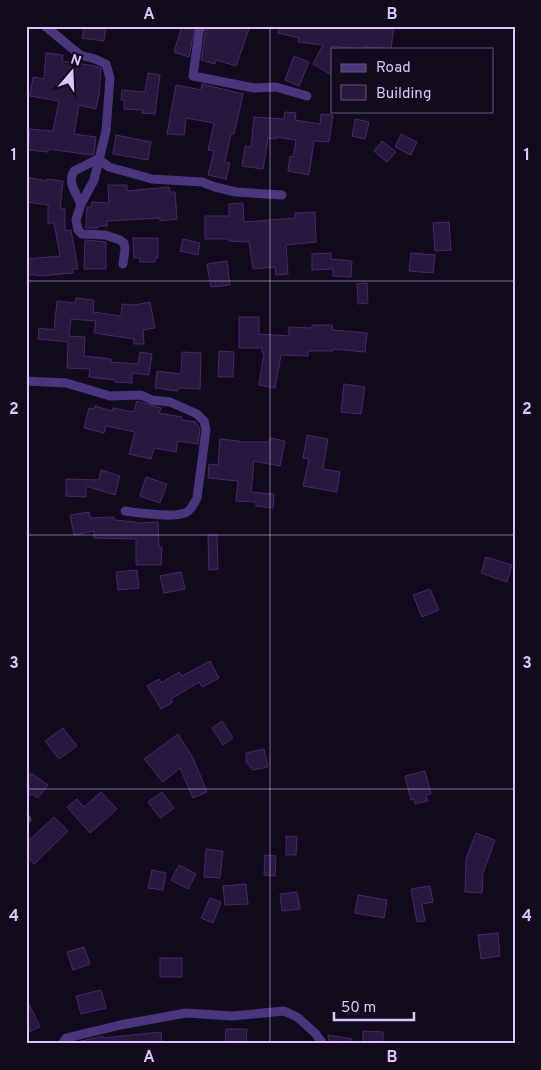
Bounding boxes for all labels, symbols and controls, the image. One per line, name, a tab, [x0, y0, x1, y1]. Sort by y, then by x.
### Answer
text: A	[143, 5, 155, 25]
text: B	[386, 5, 398, 25]
north arrow	[48, 48, 98, 98]
legend	[331, 48, 494, 112]
text: N	[68, 51, 83, 71]
text: Road	[376, 59, 411, 78]
text: Building	[376, 85, 431, 104]
text: 1	[11, 146, 17, 166]
text: 1	[524, 146, 530, 166]
text: 2	[9, 400, 19, 420]
text: 2	[522, 400, 532, 420]
text: 3	[9, 654, 19, 674]
text: 3	[522, 654, 532, 674]
text: 4	[9, 907, 19, 927]
text: 4	[522, 907, 532, 927]
scale bar	[334, 990, 414, 1022]
text: 50 m	[341, 999, 376, 1018]
text: A	[143, 1048, 155, 1068]
text: B	[386, 1048, 398, 1068]

